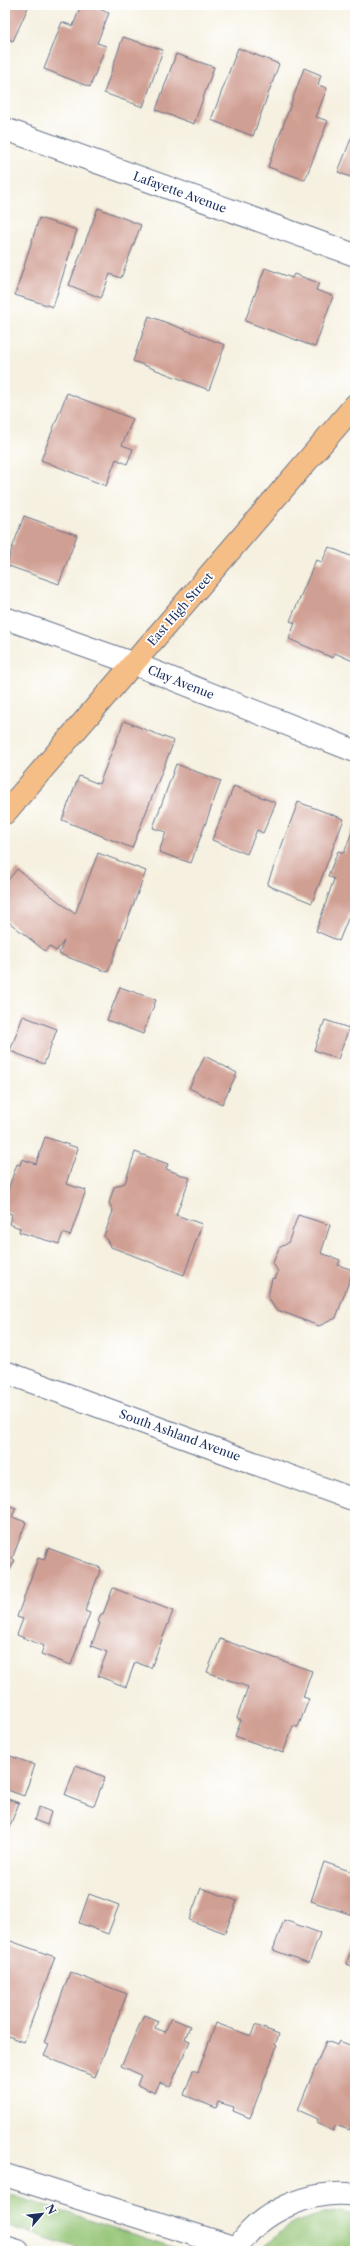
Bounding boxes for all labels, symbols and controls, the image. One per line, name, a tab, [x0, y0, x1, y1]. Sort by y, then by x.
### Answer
street label: Lafayette Avenue	[131, 168, 229, 216]
street label: East High Street	[144, 569, 216, 649]
street label: Clay Avenue	[145, 662, 217, 702]
street label: South Ashland Avenue	[117, 1406, 243, 1464]
north arrow	[22, 2194, 62, 2234]
text: N	[42, 2202, 59, 2217]

